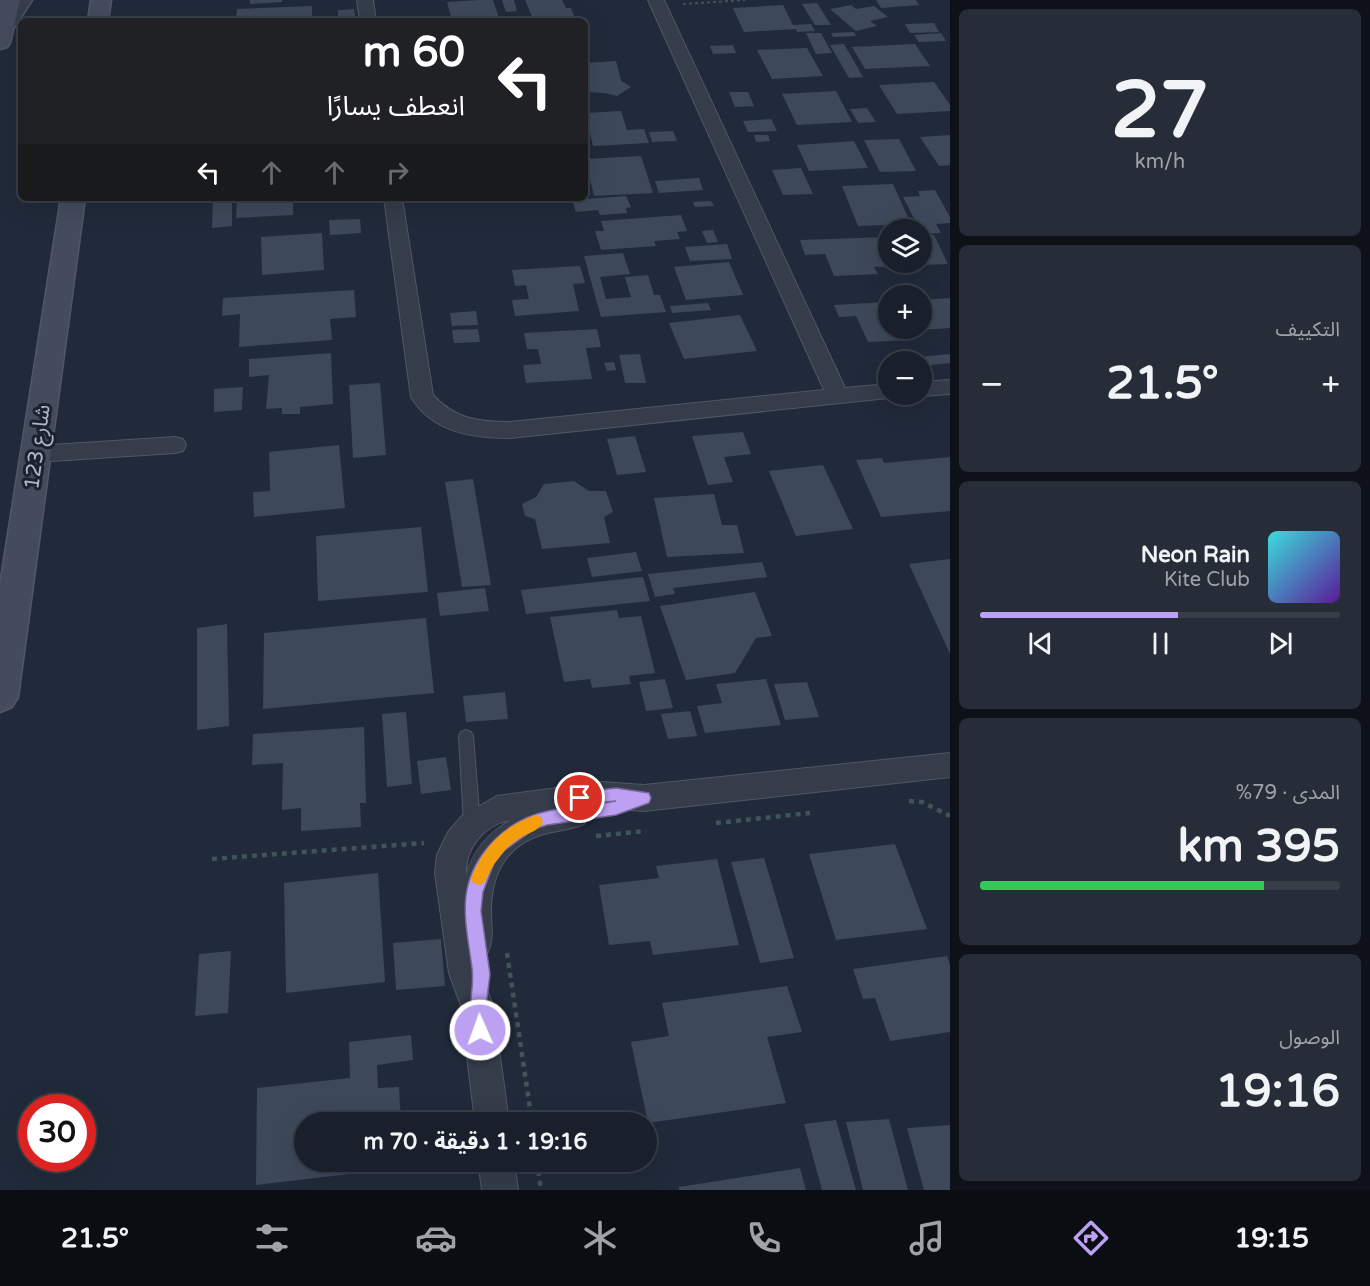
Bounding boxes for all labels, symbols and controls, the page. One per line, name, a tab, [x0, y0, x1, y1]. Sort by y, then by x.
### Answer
text: 60 m	[363, 27, 465, 78]
icon: left	[486, 42, 564, 120]
text: 27	[1111, 64, 1209, 158]
text: انعطف يسارًا	[327, 90, 465, 123]
text: km/h	[1135, 150, 1185, 174]
icon: left	[192, 156, 225, 189]
icon: ahead	[255, 156, 288, 189]
icon: ahead	[318, 156, 351, 189]
icon: right	[381, 156, 414, 189]
map controls	[878, 219, 932, 405]
button: layers	[878, 219, 932, 273]
button: +	[878, 285, 932, 339]
text: التكييف	[1276, 318, 1340, 342]
button: −	[878, 351, 932, 405]
text: 21.5°	[1106, 357, 1219, 411]
text: −	[980, 365, 1004, 404]
text: +	[1321, 365, 1340, 404]
street label: شارع 123	[19, 403, 58, 492]
text: Neon Rain	[1141, 542, 1250, 568]
text: Kite Club	[1164, 568, 1250, 592]
icon: previous	[1024, 627, 1057, 660]
icon: pause	[1144, 627, 1177, 660]
icon: next	[1264, 627, 1297, 660]
pin	[554, 772, 605, 823]
icon: arrive	[563, 781, 596, 814]
text: المدى · 79%	[1236, 781, 1340, 805]
text: 395 km	[1178, 820, 1340, 874]
position arrow	[448, 998, 512, 1062]
text: الوصول	[1279, 1026, 1340, 1050]
text: 19:16	[1215, 1065, 1340, 1119]
speed limit sign: 30	[18, 1094, 96, 1172]
text: 19:16 · 1 دقيقة · 70 m	[364, 1129, 587, 1155]
icon: filters	[251, 1217, 293, 1259]
icon: car	[415, 1217, 457, 1259]
icon: climate	[579, 1217, 621, 1259]
icon: phone	[743, 1217, 785, 1259]
icon: music	[906, 1217, 948, 1259]
icon: directions	[1070, 1217, 1112, 1259]
text: 21.5°	[61, 1222, 129, 1255]
text: 19:15	[1234, 1222, 1309, 1255]

